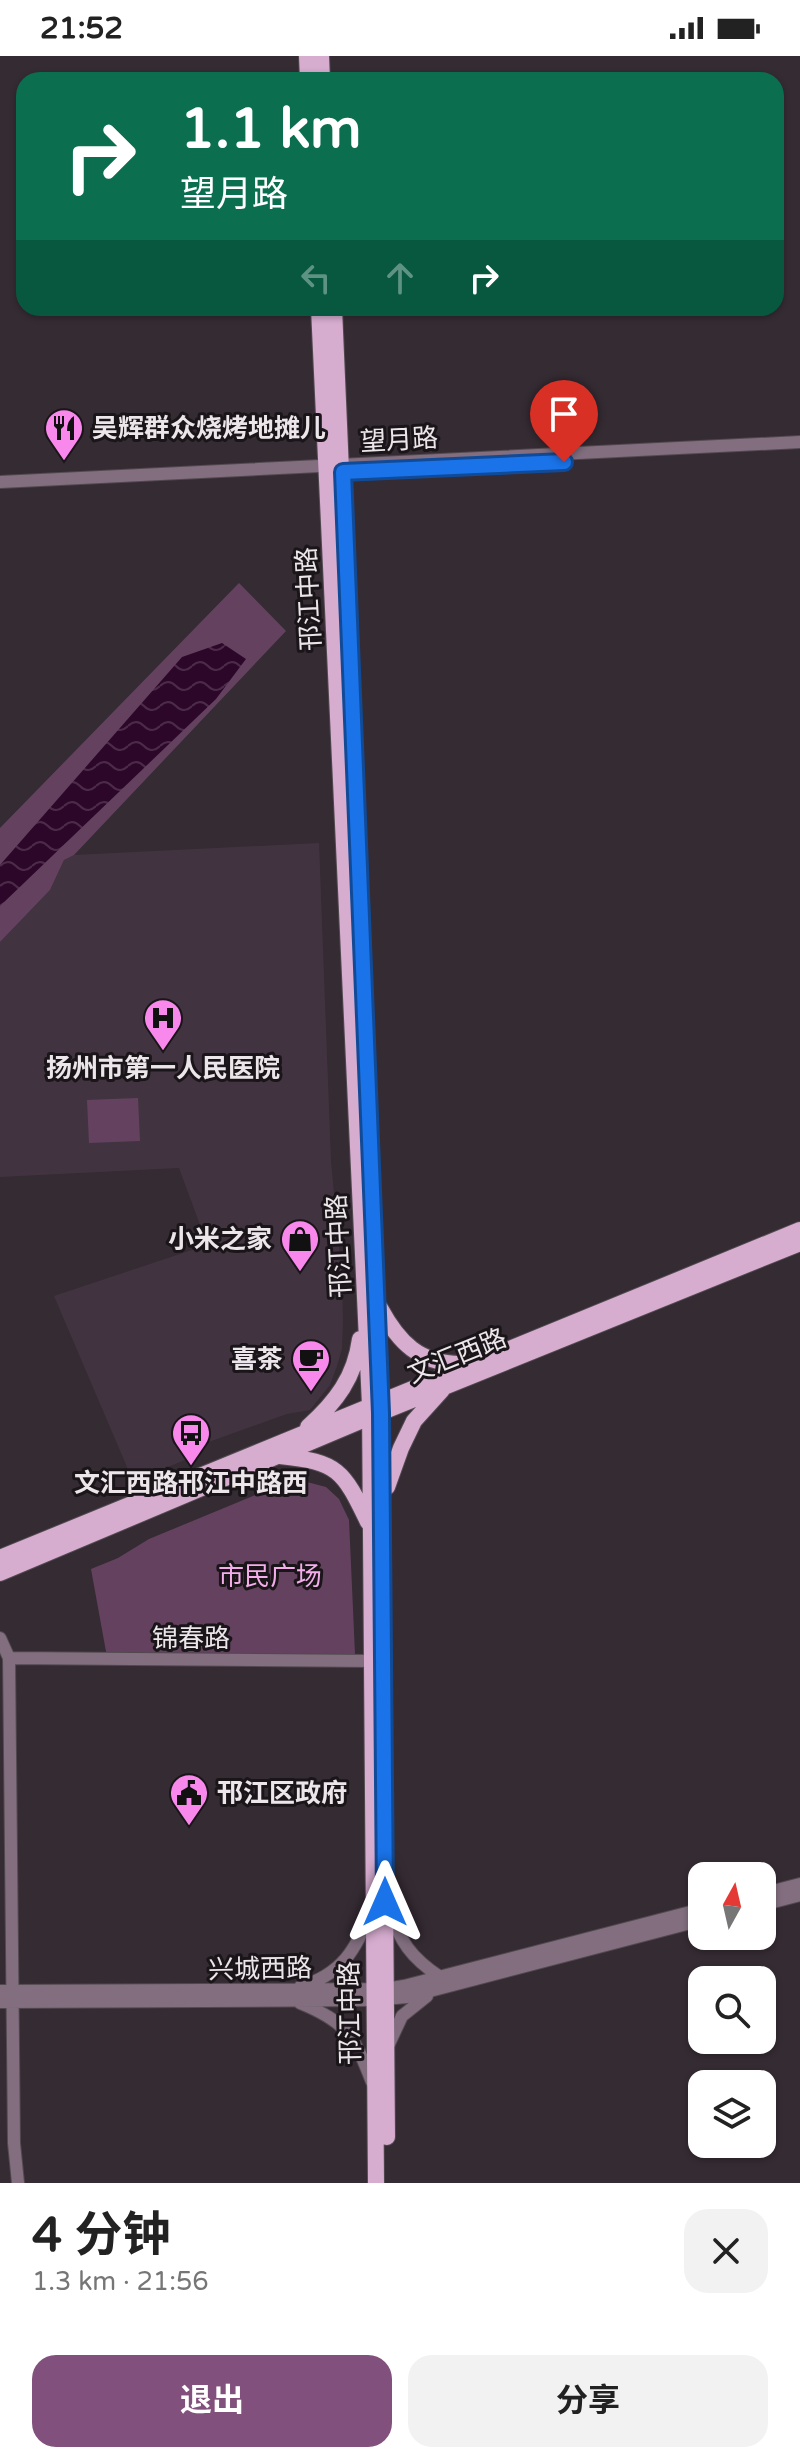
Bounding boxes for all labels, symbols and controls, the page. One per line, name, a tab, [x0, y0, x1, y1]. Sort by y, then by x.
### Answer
text: 21:52	[40, 10, 123, 47]
text: 1.1 km	[180, 96, 361, 163]
icon: right	[48, 104, 152, 208]
text: 望月路	[180, 173, 288, 216]
icon: left	[294, 256, 338, 300]
icon: ahead	[378, 256, 422, 300]
icon: right	[462, 256, 506, 300]
pin	[530, 380, 598, 462]
icon: arrive	[542, 392, 586, 436]
restaurant icon: 吴辉群众烧烤地摊儿	[43, 407, 85, 462]
place label: 吴辉群众烧烤地摊儿	[92, 413, 326, 444]
street label: 望月路	[359, 422, 439, 458]
street label: 邗江中路	[291, 546, 327, 652]
hospital icon: 扬州市第一人民医院	[142, 997, 184, 1052]
place label: 扬州市第一人民医院	[46, 1053, 280, 1084]
street label: 邗江中路	[321, 1193, 357, 1299]
shop icon: 小米之家	[279, 1218, 321, 1273]
place label: 小米之家	[168, 1224, 272, 1255]
street label: 文汇西路	[403, 1322, 511, 1390]
cafe icon: 喜茶	[290, 1338, 332, 1393]
place label: 喜茶	[231, 1344, 283, 1375]
bus stop icon: 文汇西路邗江中路西	[170, 1412, 212, 1467]
place label: 文汇西路邗江中路西	[74, 1468, 308, 1499]
park label: 市民广场	[218, 1561, 322, 1592]
street label: 锦春路	[152, 1623, 230, 1654]
public building icon: 邗江区政府	[168, 1772, 210, 1827]
place label: 邗江区政府	[217, 1778, 347, 1809]
position arrow	[343, 1860, 427, 1944]
north arrow	[688, 1862, 776, 1950]
map controls	[688, 1862, 776, 2158]
street label: 兴城西路	[208, 1953, 312, 1985]
street label: 邗江中路	[334, 1961, 366, 2065]
button: search	[688, 1966, 776, 2054]
button: layers	[688, 2070, 776, 2158]
text: 4 分钟	[32, 2207, 171, 2265]
button: close	[684, 2209, 768, 2293]
text: 1.3 km · 21:56	[32, 2266, 209, 2297]
button: 退出	[32, 2355, 392, 2447]
button: 分享	[408, 2355, 768, 2447]

